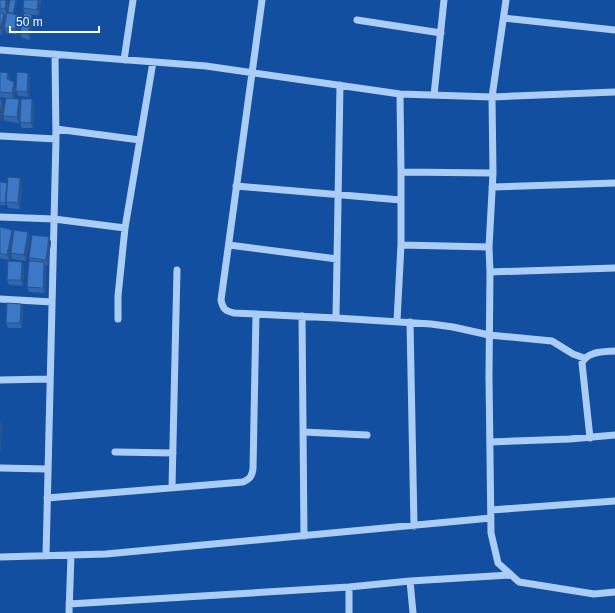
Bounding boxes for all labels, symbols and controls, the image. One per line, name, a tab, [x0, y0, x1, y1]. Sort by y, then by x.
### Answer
scale bar	[10, 8, 99, 34]
text: 50 m	[16, 15, 43, 29]

